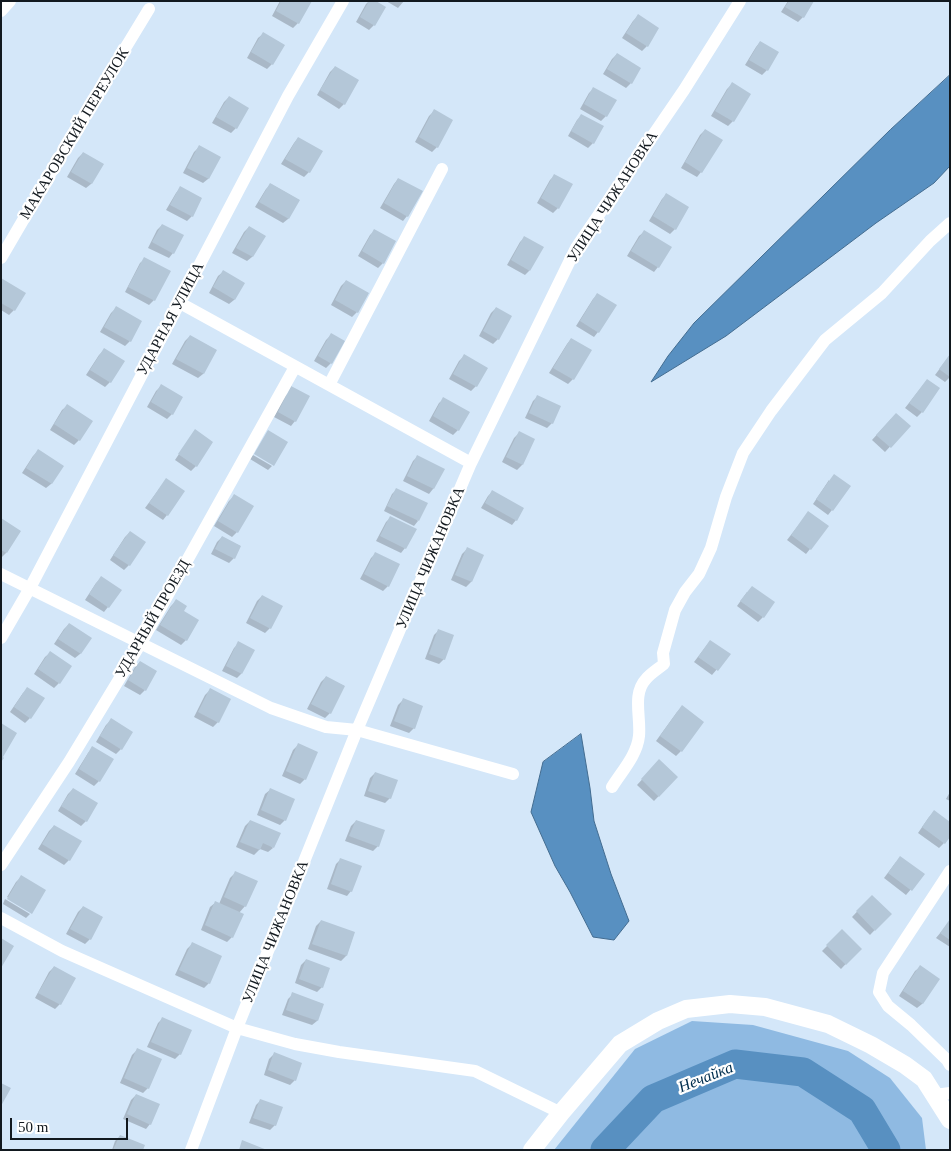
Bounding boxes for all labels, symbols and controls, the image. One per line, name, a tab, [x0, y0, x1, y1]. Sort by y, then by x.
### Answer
street label: МАКАРОВСКИЙ ПЕРЕУЛОК	[16, 45, 134, 223]
street label: УЛИЦА ЧИЖАНОВКА	[564, 128, 662, 266]
street label: УДАРНАЯ УЛИЦА	[134, 259, 208, 379]
street label: УЛИЦА ЧИЖАНОВКА	[393, 484, 469, 632]
street label: УДАРНЫЙ ПРОЕЗД	[112, 557, 194, 681]
street label: УЛИЦА ЧИЖАНОВКА	[239, 858, 313, 1006]
water label: Нечайка	[676, 1058, 736, 1098]
scale bar	[12, 1108, 130, 1140]
text: 50 m	[18, 1119, 48, 1135]

